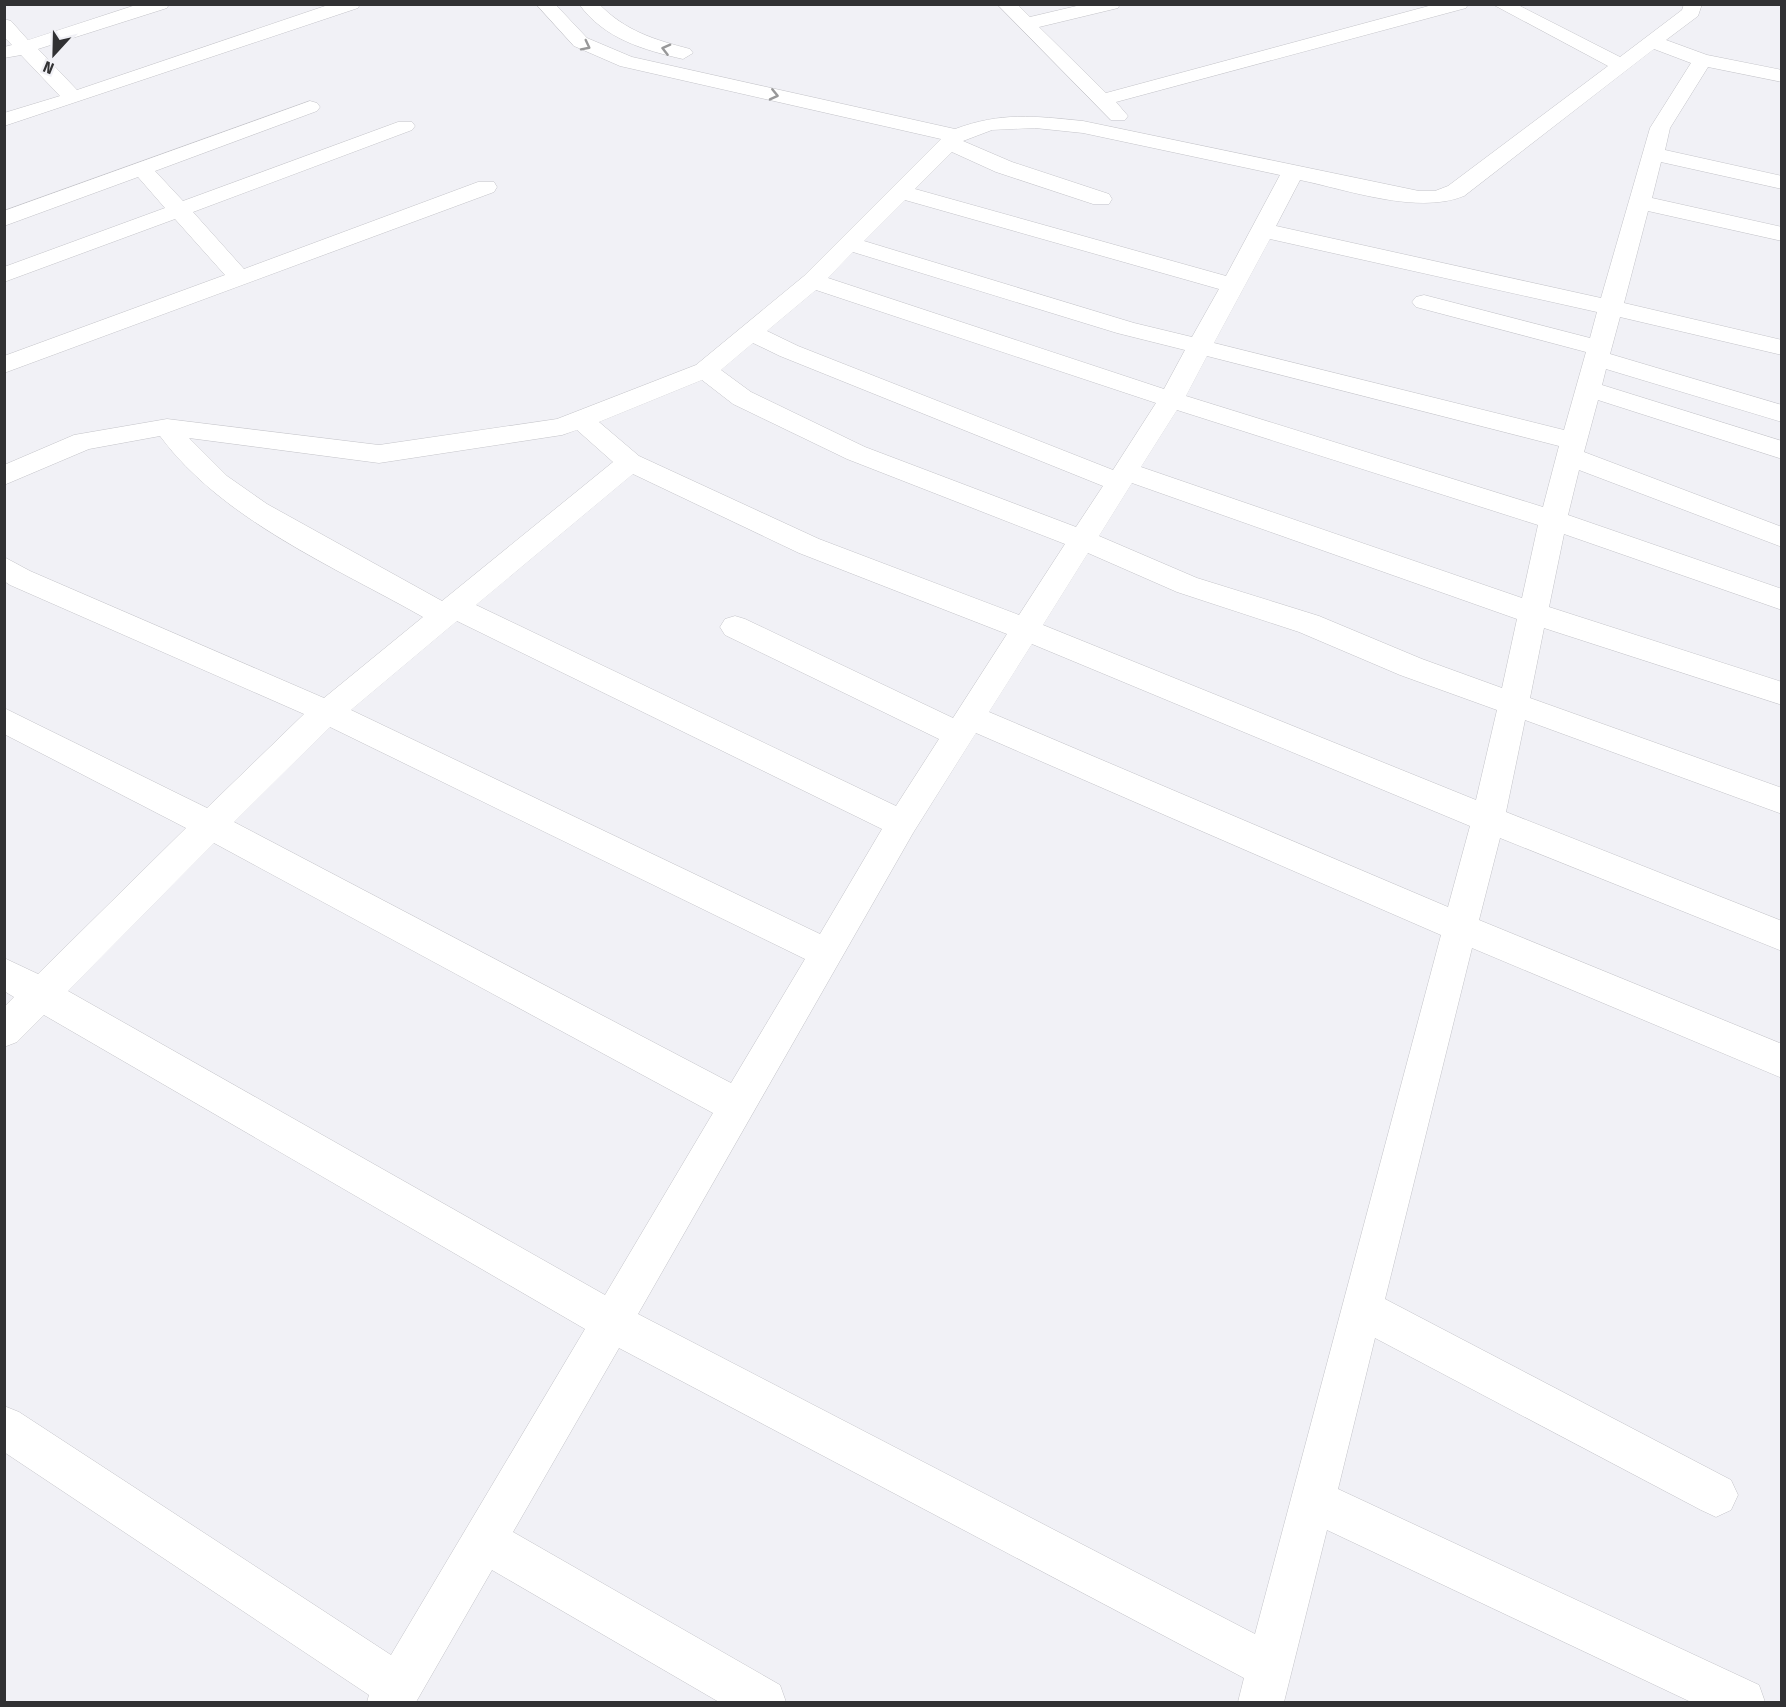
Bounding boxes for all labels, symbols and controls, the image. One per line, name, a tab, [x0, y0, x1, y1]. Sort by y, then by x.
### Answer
north arrow	[24, 24, 84, 84]
one-way arrow	[579, 39, 590, 50]
one-way arrow	[661, 43, 671, 56]
text: N	[41, 57, 57, 78]
one-way arrow	[769, 88, 779, 101]

